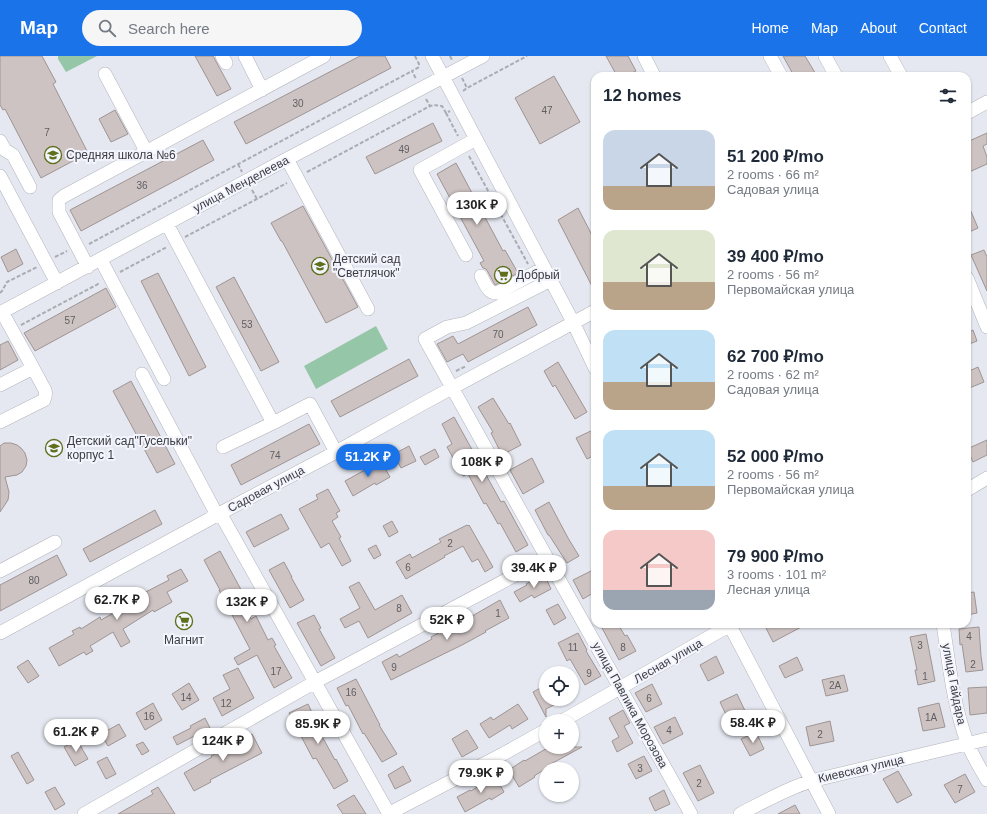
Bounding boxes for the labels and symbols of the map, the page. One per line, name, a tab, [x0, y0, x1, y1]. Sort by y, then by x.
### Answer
house number: 30	[292, 98, 304, 109]
house number: 47	[541, 105, 553, 116]
house number: 7	[44, 127, 50, 138]
house number: 49	[398, 144, 410, 155]
school or university icon: Средняя школа №6	[43, 145, 63, 165]
place label: Средняя школа №6	[66, 148, 176, 162]
street label: улица Менделеева	[191, 153, 291, 215]
house number: 36	[136, 180, 148, 191]
pin: 130K ₽	[444, 192, 510, 226]
place label: Детский сад "Светлячок"	[333, 252, 400, 280]
school or university icon: Детский сад "Светлячок"	[310, 256, 330, 276]
supermarket icon: Добрый	[493, 265, 513, 285]
place label: Добрый	[516, 268, 560, 282]
house number: 57	[64, 315, 76, 326]
house number: 53	[241, 319, 253, 330]
house number: 70	[492, 329, 504, 340]
place label: Детский сад"Гусельки" корпус 1	[67, 434, 192, 462]
school or university icon: Детский сад"Гусельки" корпус 1	[44, 438, 64, 458]
pin: 51.2K ₽	[331, 444, 405, 478]
pin: 108K ₽	[449, 449, 515, 483]
house number: 74	[269, 450, 281, 461]
street label: Садовая улица	[225, 463, 307, 515]
house number: 2	[447, 538, 453, 549]
pin: 39.4K ₽	[497, 555, 571, 589]
house number: 6	[405, 562, 411, 573]
house number: 80	[28, 575, 40, 586]
pin: 62.7K ₽	[80, 587, 154, 621]
pin: 132K ₽	[214, 589, 280, 623]
house number: 8	[396, 603, 402, 614]
pin: 52K ₽	[419, 607, 475, 641]
house number: 1	[495, 608, 501, 619]
supermarket icon: Магнит	[174, 611, 194, 631]
house number: 4	[966, 631, 972, 642]
place label: Магнит	[164, 633, 205, 647]
street label: Лесная улица	[631, 636, 705, 686]
street label: улица Павлика Морозова	[589, 640, 671, 771]
house number: 3	[917, 640, 923, 651]
house number: 11	[568, 642, 579, 653]
house number: 8	[620, 642, 626, 653]
street label: улица Гайдара	[939, 642, 969, 726]
house number: 2	[970, 659, 976, 670]
house number: 9	[391, 662, 397, 673]
house number: 17	[270, 666, 282, 677]
house number: 9	[586, 668, 592, 679]
house number: 1	[922, 671, 928, 682]
house number: 2А	[829, 680, 841, 691]
house number: 16	[345, 687, 357, 698]
house number: 14	[180, 692, 192, 703]
house number: 6	[646, 693, 652, 704]
house number: 12	[220, 698, 232, 709]
pin: 58.4K ₽	[716, 710, 790, 744]
house number: 16	[143, 711, 155, 722]
pin: 85.9K ₽	[281, 711, 355, 745]
house number: 1А	[925, 712, 937, 723]
pin: 61.2K ₽	[39, 719, 113, 753]
house number: 4	[666, 725, 672, 736]
pin: 124K ₽	[190, 728, 256, 762]
house number: 2	[817, 729, 823, 740]
street label: Киевская улица	[817, 752, 906, 786]
pin: 79.9K ₽	[444, 760, 518, 794]
house number: 3	[637, 763, 643, 774]
house number: 2	[696, 778, 702, 789]
house number: 7	[957, 784, 963, 795]

